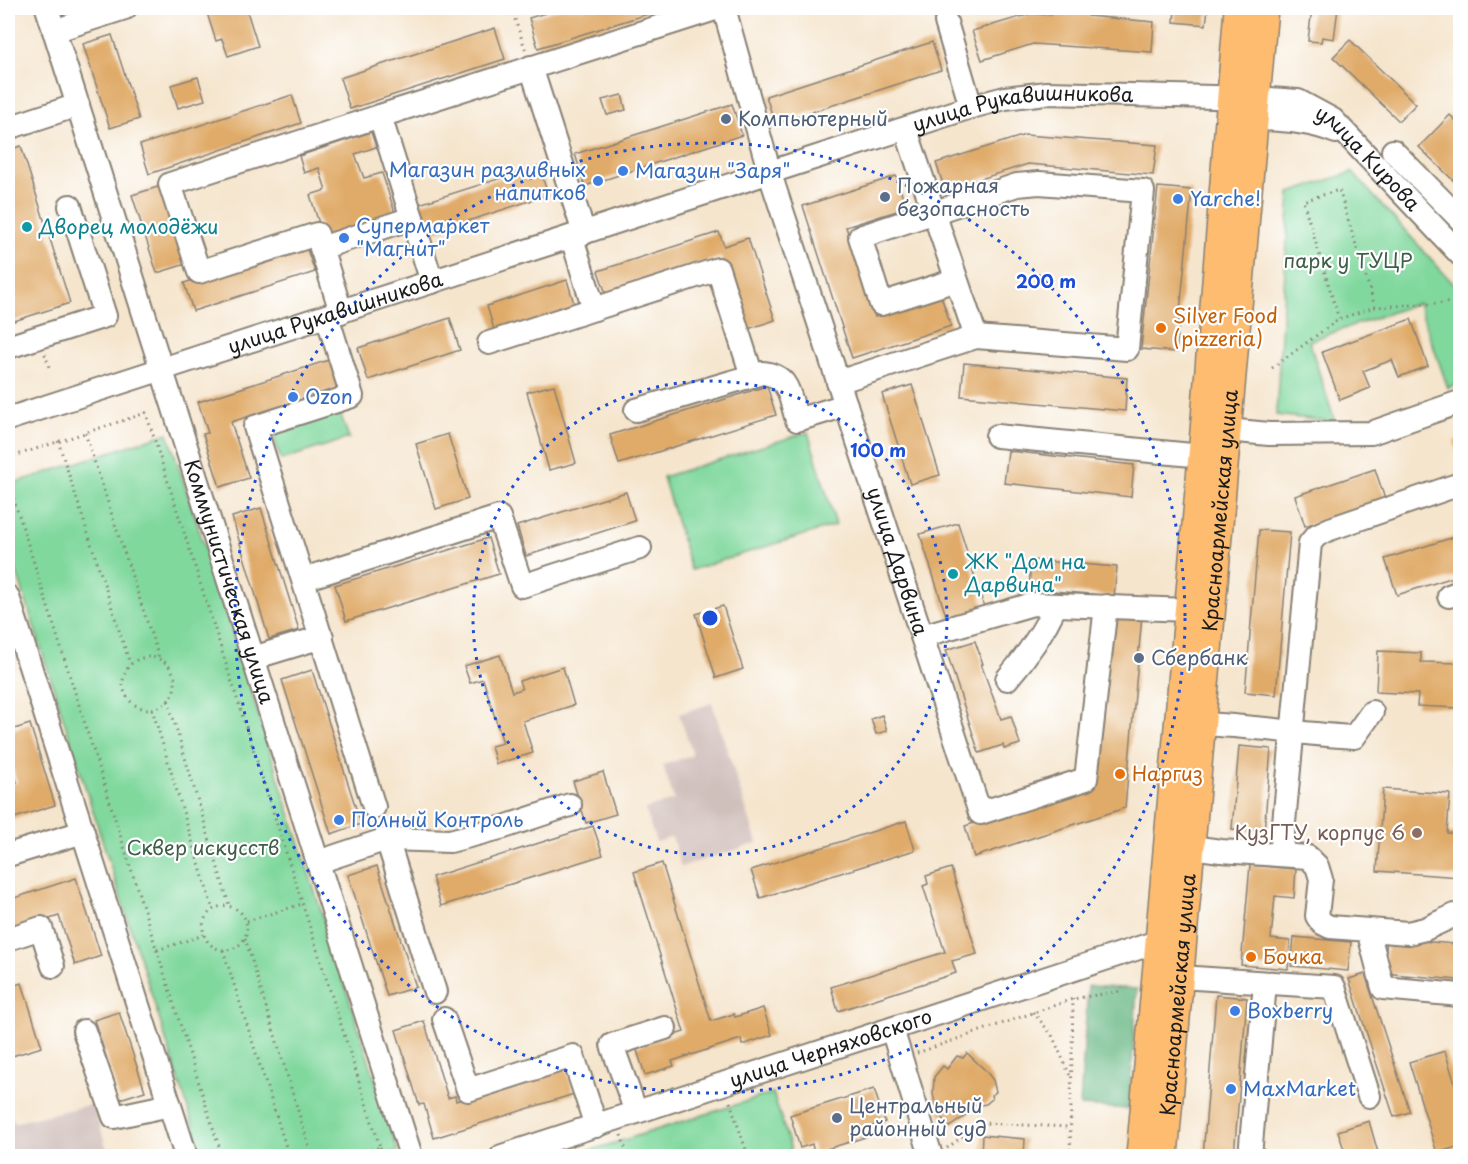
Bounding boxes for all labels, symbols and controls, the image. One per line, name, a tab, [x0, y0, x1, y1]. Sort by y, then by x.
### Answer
street label: улица Рукавишникова	[908, 77, 1134, 139]
street label: улица Кирова	[1310, 97, 1428, 218]
place label: Компьютерный	[738, 103, 888, 133]
marker: Компьютерный	[719, 112, 733, 126]
place label: Магазин разливных напитков	[389, 154, 586, 207]
place label: Магазин "Заря"	[635, 155, 791, 185]
marker: Магазин "Заря"	[616, 164, 630, 178]
place label: Пожарная безопасность	[897, 170, 1030, 223]
marker: Магазин разливных напитков	[591, 174, 605, 188]
place label: Yarche!	[1190, 183, 1261, 213]
marker: Пожарная безопасность	[878, 190, 892, 204]
marker: Yarche!	[1171, 192, 1185, 206]
place label: Супермаркет "Магнит"	[356, 210, 490, 263]
place label: Дворец молодёжи	[38, 211, 218, 241]
marker: Дворец молодёжи	[20, 220, 34, 234]
marker: Супермаркет "Магнит"	[337, 231, 351, 245]
park label: парк у ТУЦР	[1283, 245, 1413, 275]
street label: улица Рукавишникова	[224, 263, 447, 361]
text: 200 m	[1016, 267, 1076, 294]
place label: Silver Food (pizzeria)	[1173, 300, 1278, 353]
marker: Silver Food (pizzeria)	[1154, 321, 1168, 335]
place label: Ozon	[305, 381, 353, 411]
street label: Красноармейская улица	[1194, 388, 1245, 633]
marker: Ozon	[286, 390, 300, 404]
text: 100 m	[850, 436, 906, 463]
street label: Коммунистическая улица	[177, 456, 283, 708]
street label: улица Дарвина	[860, 483, 937, 640]
place label: ЖК "Дом на Дарвина"	[964, 546, 1086, 599]
marker: ЖК "Дом на Дарвина"	[946, 567, 960, 581]
centre of rings	[700, 608, 720, 628]
place label: Сбербанк	[1151, 642, 1248, 672]
marker: Сбербанк	[1132, 651, 1146, 665]
place label: Наргиз	[1132, 758, 1203, 788]
marker: Наргиз	[1113, 767, 1127, 781]
place label: Полный Контроль	[351, 804, 523, 834]
marker: Полный Контроль	[332, 813, 346, 827]
place label: КузГТУ, корпус 6	[1235, 817, 1405, 847]
marker: КузГТУ, корпус 6	[1410, 826, 1424, 840]
park label: Сквер искусств	[127, 832, 279, 862]
street label: Красноармейская улица	[1152, 872, 1203, 1117]
place label: Бочка	[1263, 941, 1323, 971]
marker: Бочка	[1244, 950, 1258, 964]
place label: Boxberry	[1247, 995, 1333, 1025]
street label: улица Черняховского	[725, 1000, 936, 1095]
marker: Boxberry	[1228, 1004, 1242, 1018]
place label: MaxMarket	[1243, 1073, 1356, 1103]
marker: MaxMarket	[1224, 1082, 1238, 1096]
place label: Центральный районный суд	[849, 1090, 987, 1143]
marker: Центральный районный суд	[830, 1111, 844, 1125]

